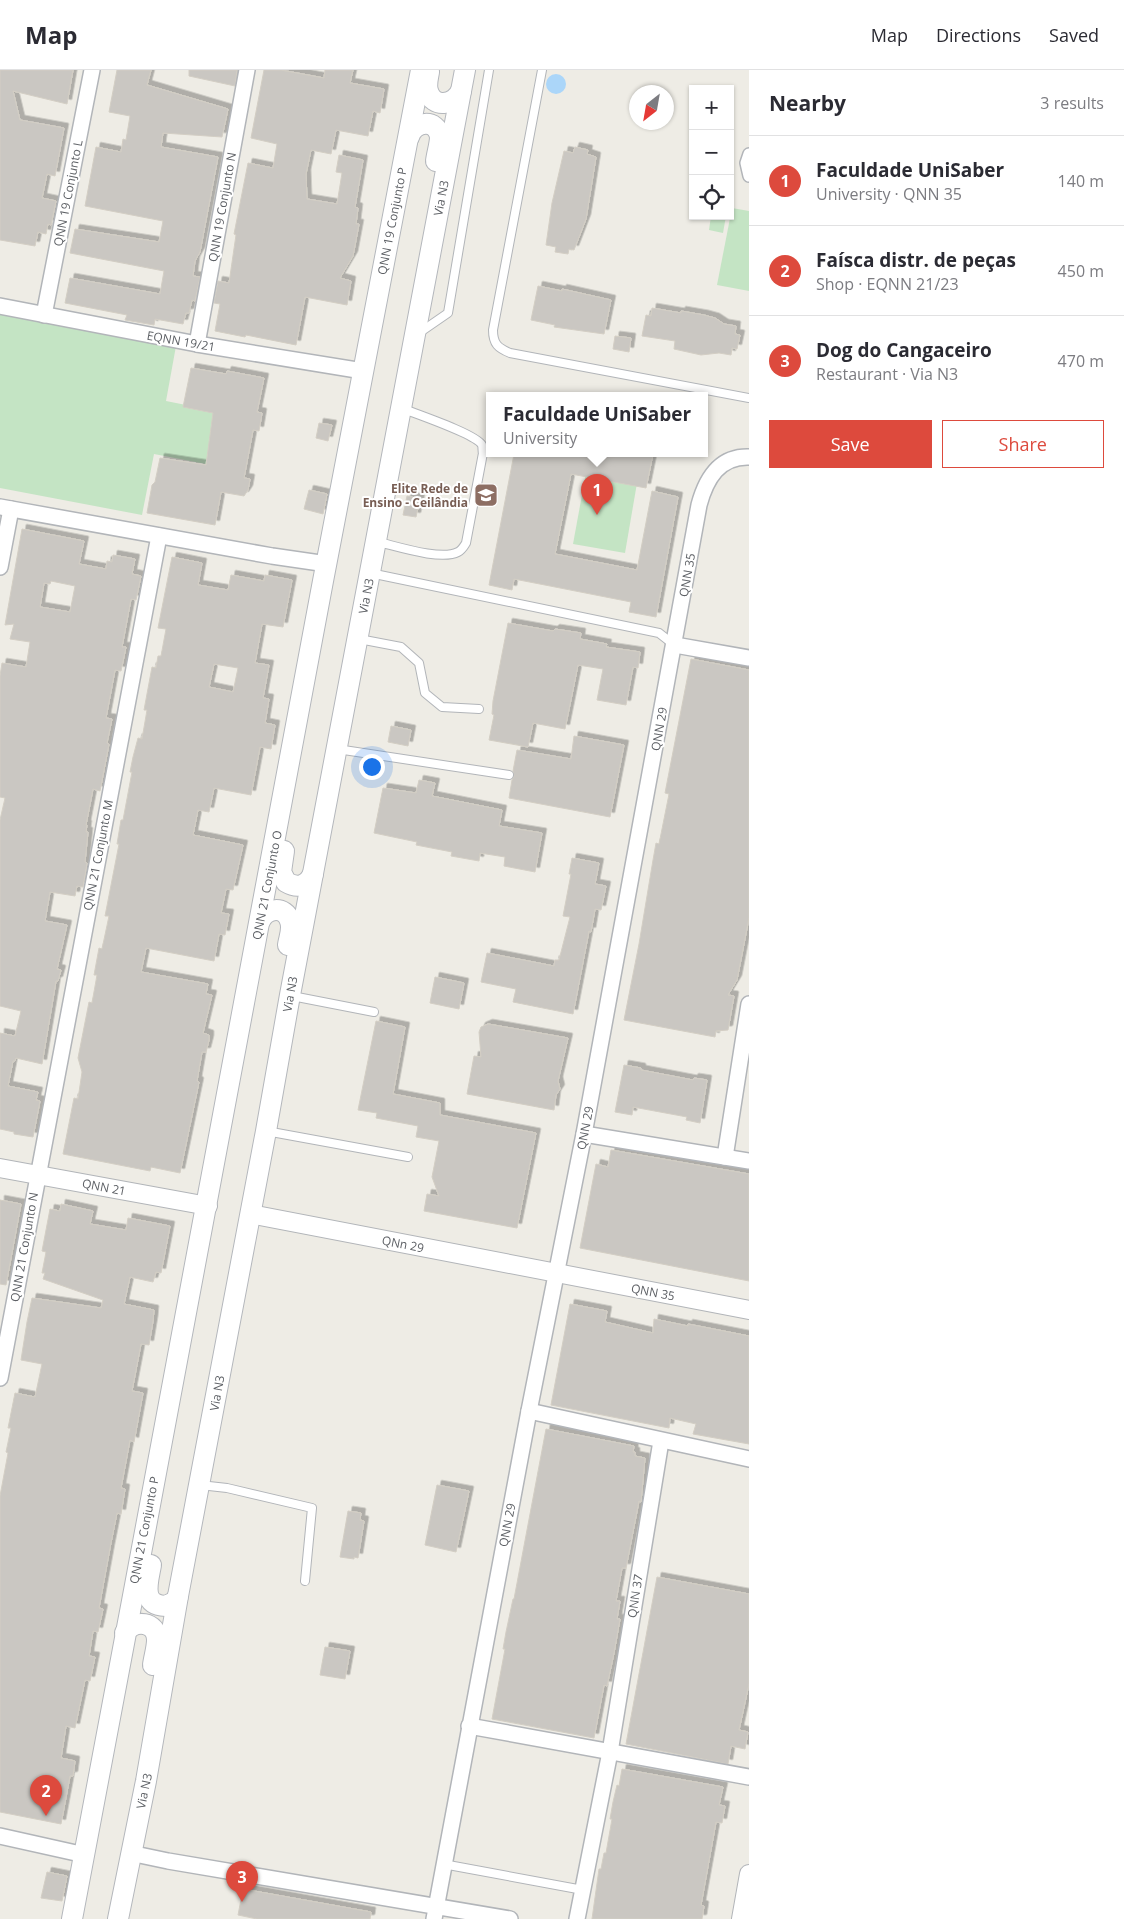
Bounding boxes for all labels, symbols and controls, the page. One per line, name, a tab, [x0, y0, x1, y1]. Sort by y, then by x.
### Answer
text: Map	[25, 18, 77, 51]
text: Map	[871, 23, 908, 47]
text: Directions	[936, 23, 1021, 47]
text: Saved	[1049, 23, 1099, 47]
north arrow	[629, 85, 674, 130]
map controls	[689, 85, 734, 220]
button: +	[689, 85, 734, 130]
text: Nearby	[769, 89, 846, 117]
text: 3 results	[1040, 92, 1104, 114]
button: −	[689, 130, 734, 175]
street label: QNN 19 Conjunto L	[49, 138, 87, 248]
street label: QNN 19 Conjunto N	[204, 151, 240, 263]
text: Faculdade UniSaber	[816, 157, 1004, 183]
street label: QNN 19 Conjunto P	[373, 166, 411, 276]
text: 1	[780, 170, 790, 192]
text: 140 m	[1058, 170, 1104, 192]
button: locate	[689, 175, 734, 220]
street label: Via N3	[429, 179, 453, 217]
text: University · QNN 35	[816, 183, 962, 205]
text: Faísca distr. de peças	[816, 247, 1016, 273]
text: 2	[780, 260, 790, 282]
text: 450 m	[1058, 260, 1104, 282]
text: Shop · EQNN 21/23	[816, 273, 959, 295]
street label: EQNN 19/21	[146, 327, 216, 355]
text: Dog do Cangaceiro	[816, 337, 992, 363]
text: 3	[780, 350, 790, 372]
text: 470 m	[1058, 350, 1104, 372]
text: Restaurant · Via N3	[816, 363, 958, 385]
popup	[486, 392, 708, 457]
text: Faculdade UniSaber	[503, 401, 691, 427]
button: Save	[769, 420, 932, 468]
button: Share	[942, 420, 1104, 468]
text: University	[503, 427, 577, 449]
pin: 1	[581, 474, 613, 515]
place label: Elite Rede de Ensino - Ceilândia	[363, 480, 468, 511]
school or university icon: Elite Rede de Ensino - Ceilândia	[473, 482, 499, 508]
street label: QNN 35	[675, 552, 699, 598]
street label: Via N3	[354, 577, 378, 615]
street label: QNN 29	[647, 706, 671, 752]
your location	[359, 754, 385, 780]
street label: QNN 21 Conjunto M	[79, 798, 117, 912]
street label: QNN 21 Conjunto O	[248, 829, 286, 941]
street label: Via N3	[279, 975, 302, 1013]
street label: QNN 29	[572, 1105, 598, 1151]
street label: QNN 21	[81, 1174, 127, 1200]
street label: QNN 21 Conjunto N	[6, 1191, 42, 1303]
street label: QNn 29	[380, 1232, 426, 1256]
street label: QNN 35	[630, 1279, 676, 1305]
street label: Via N3	[206, 1374, 229, 1412]
street label: QNN 21 Conjunto P	[125, 1475, 163, 1585]
street label: QNN 29	[494, 1502, 520, 1548]
street label: QNN 37	[623, 1573, 647, 1619]
street label: Via N3	[132, 1772, 156, 1810]
pin: 2	[30, 1775, 62, 1816]
pin: 3	[226, 1861, 258, 1902]

